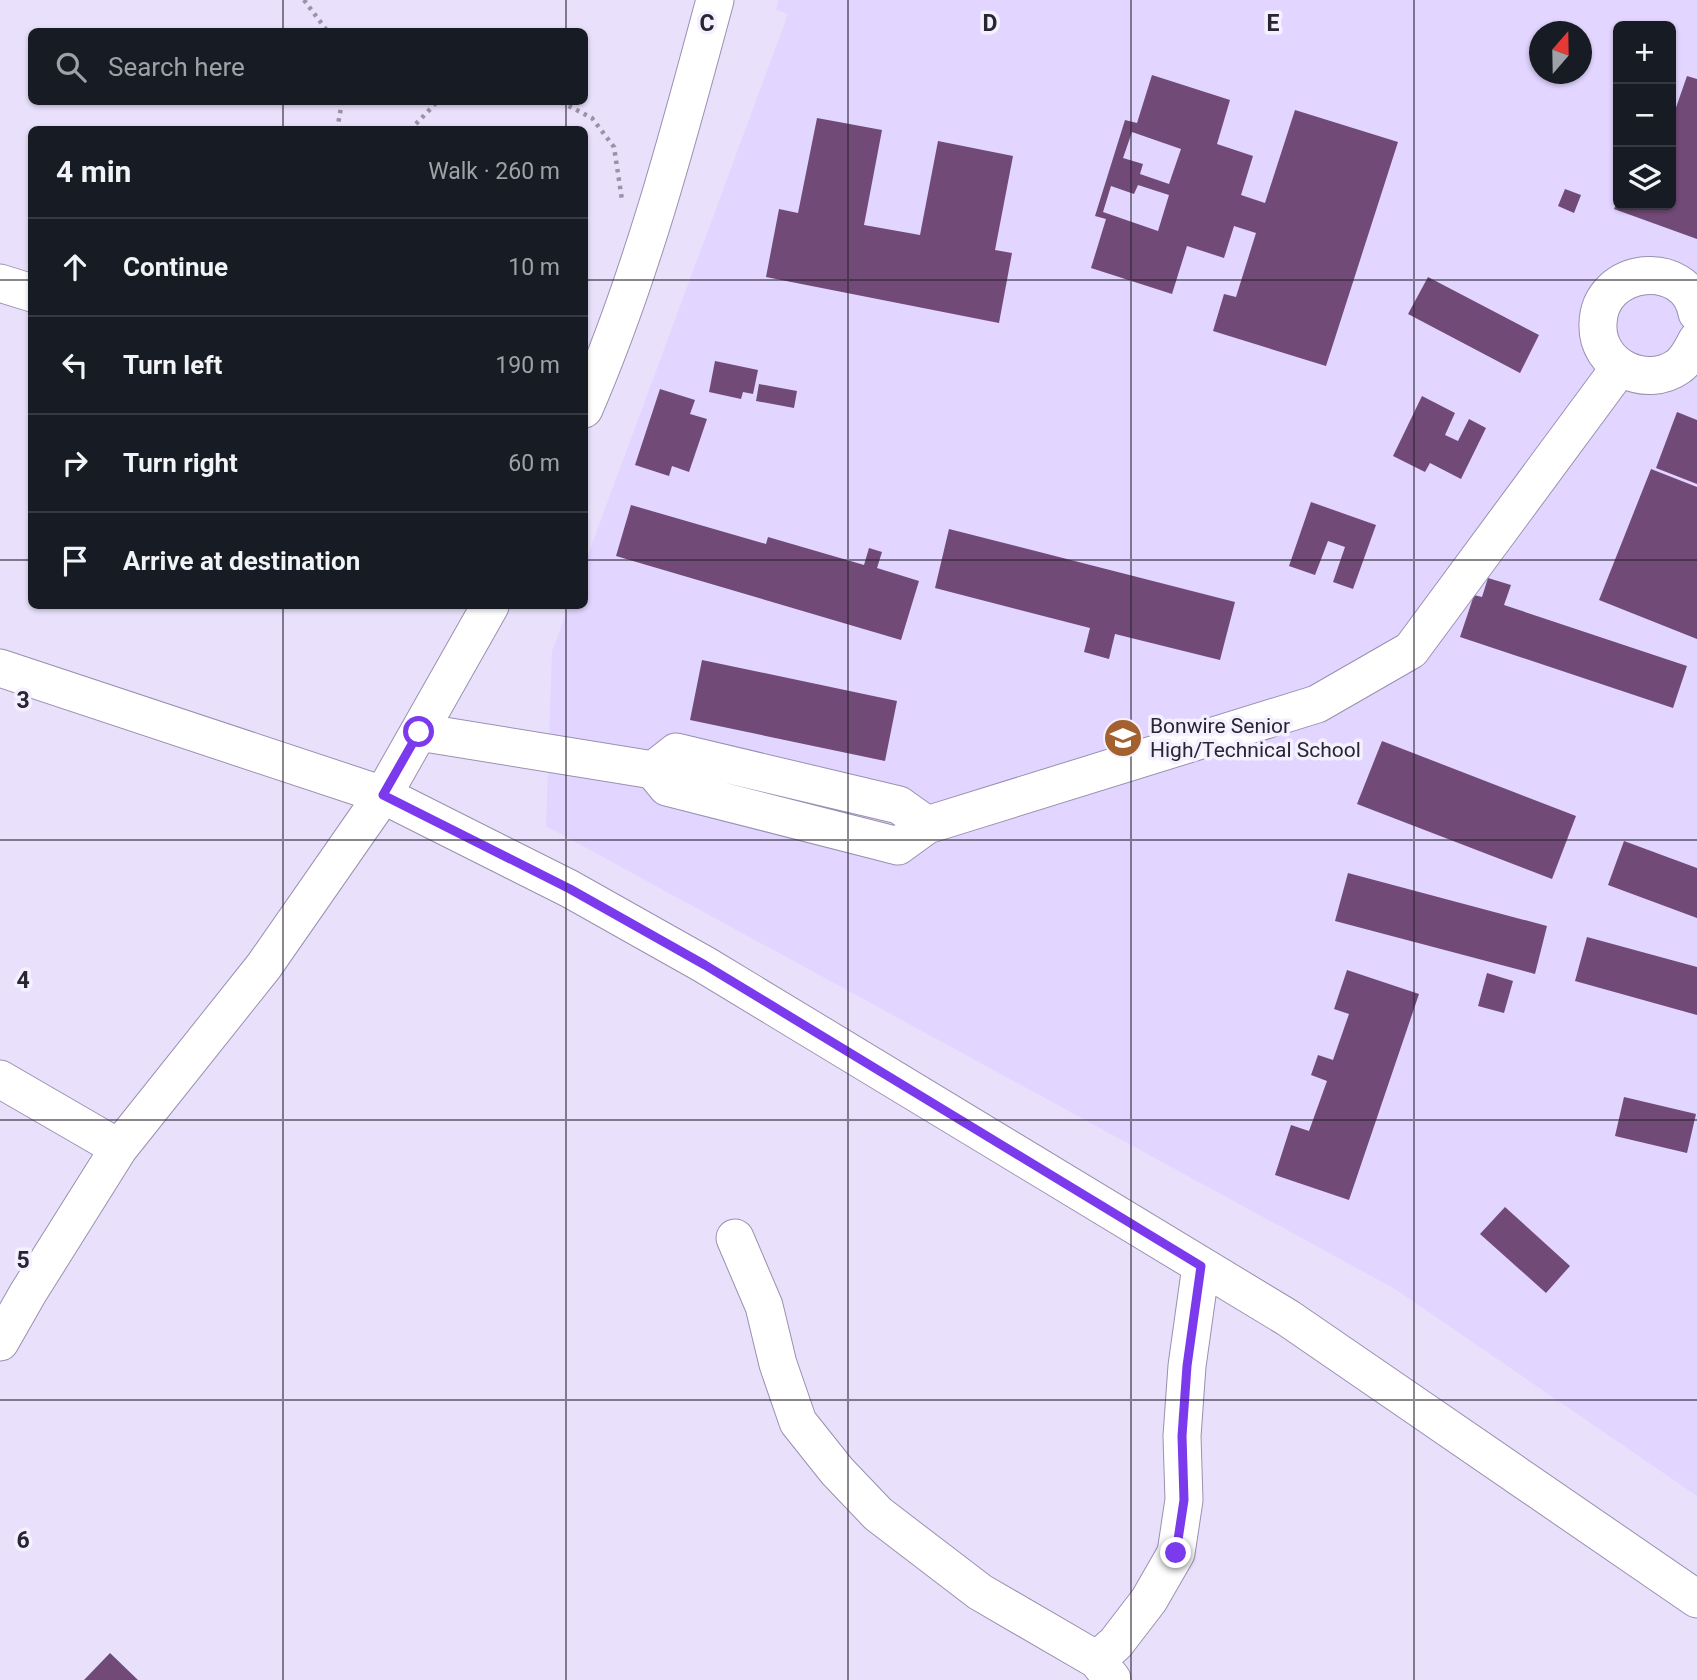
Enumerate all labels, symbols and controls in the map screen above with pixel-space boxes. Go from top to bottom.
text: C [699,10,715,37]
text: D [983,10,997,37]
text: E [1267,10,1280,37]
north arrow [1529,21,1592,84]
map controls [1613,21,1676,210]
button: + [1613,21,1676,84]
search box [28,28,588,105]
icon: search [52,48,90,86]
text: Search here [108,52,245,82]
button: − [1613,84,1676,147]
button: layers [1613,147,1676,210]
text: 4 min [56,154,131,189]
text: Walk · 260 m [428,158,560,185]
icon: ahead [56,248,94,286]
text: Continue [123,252,228,282]
text: 10 m [508,254,560,281]
icon: left [56,346,94,384]
text: Turn left [123,350,222,380]
text: 190 m [495,352,560,379]
icon: right [56,444,94,482]
text: Turn right [123,448,238,478]
text: 60 m [508,450,560,477]
icon: arrive [56,542,94,580]
text: Arrive at destination [123,546,360,576]
text: 3 [16,687,30,714]
place label: Bonwire Senior High/Technical School [1150,714,1361,762]
route start [403,716,434,747]
school or university icon: Bonwire Senior High/Technical School [1102,717,1144,759]
text: 4 [16,967,30,994]
text: 5 [16,1247,30,1274]
text: 6 [16,1527,30,1554]
route end [1160,1537,1191,1568]

